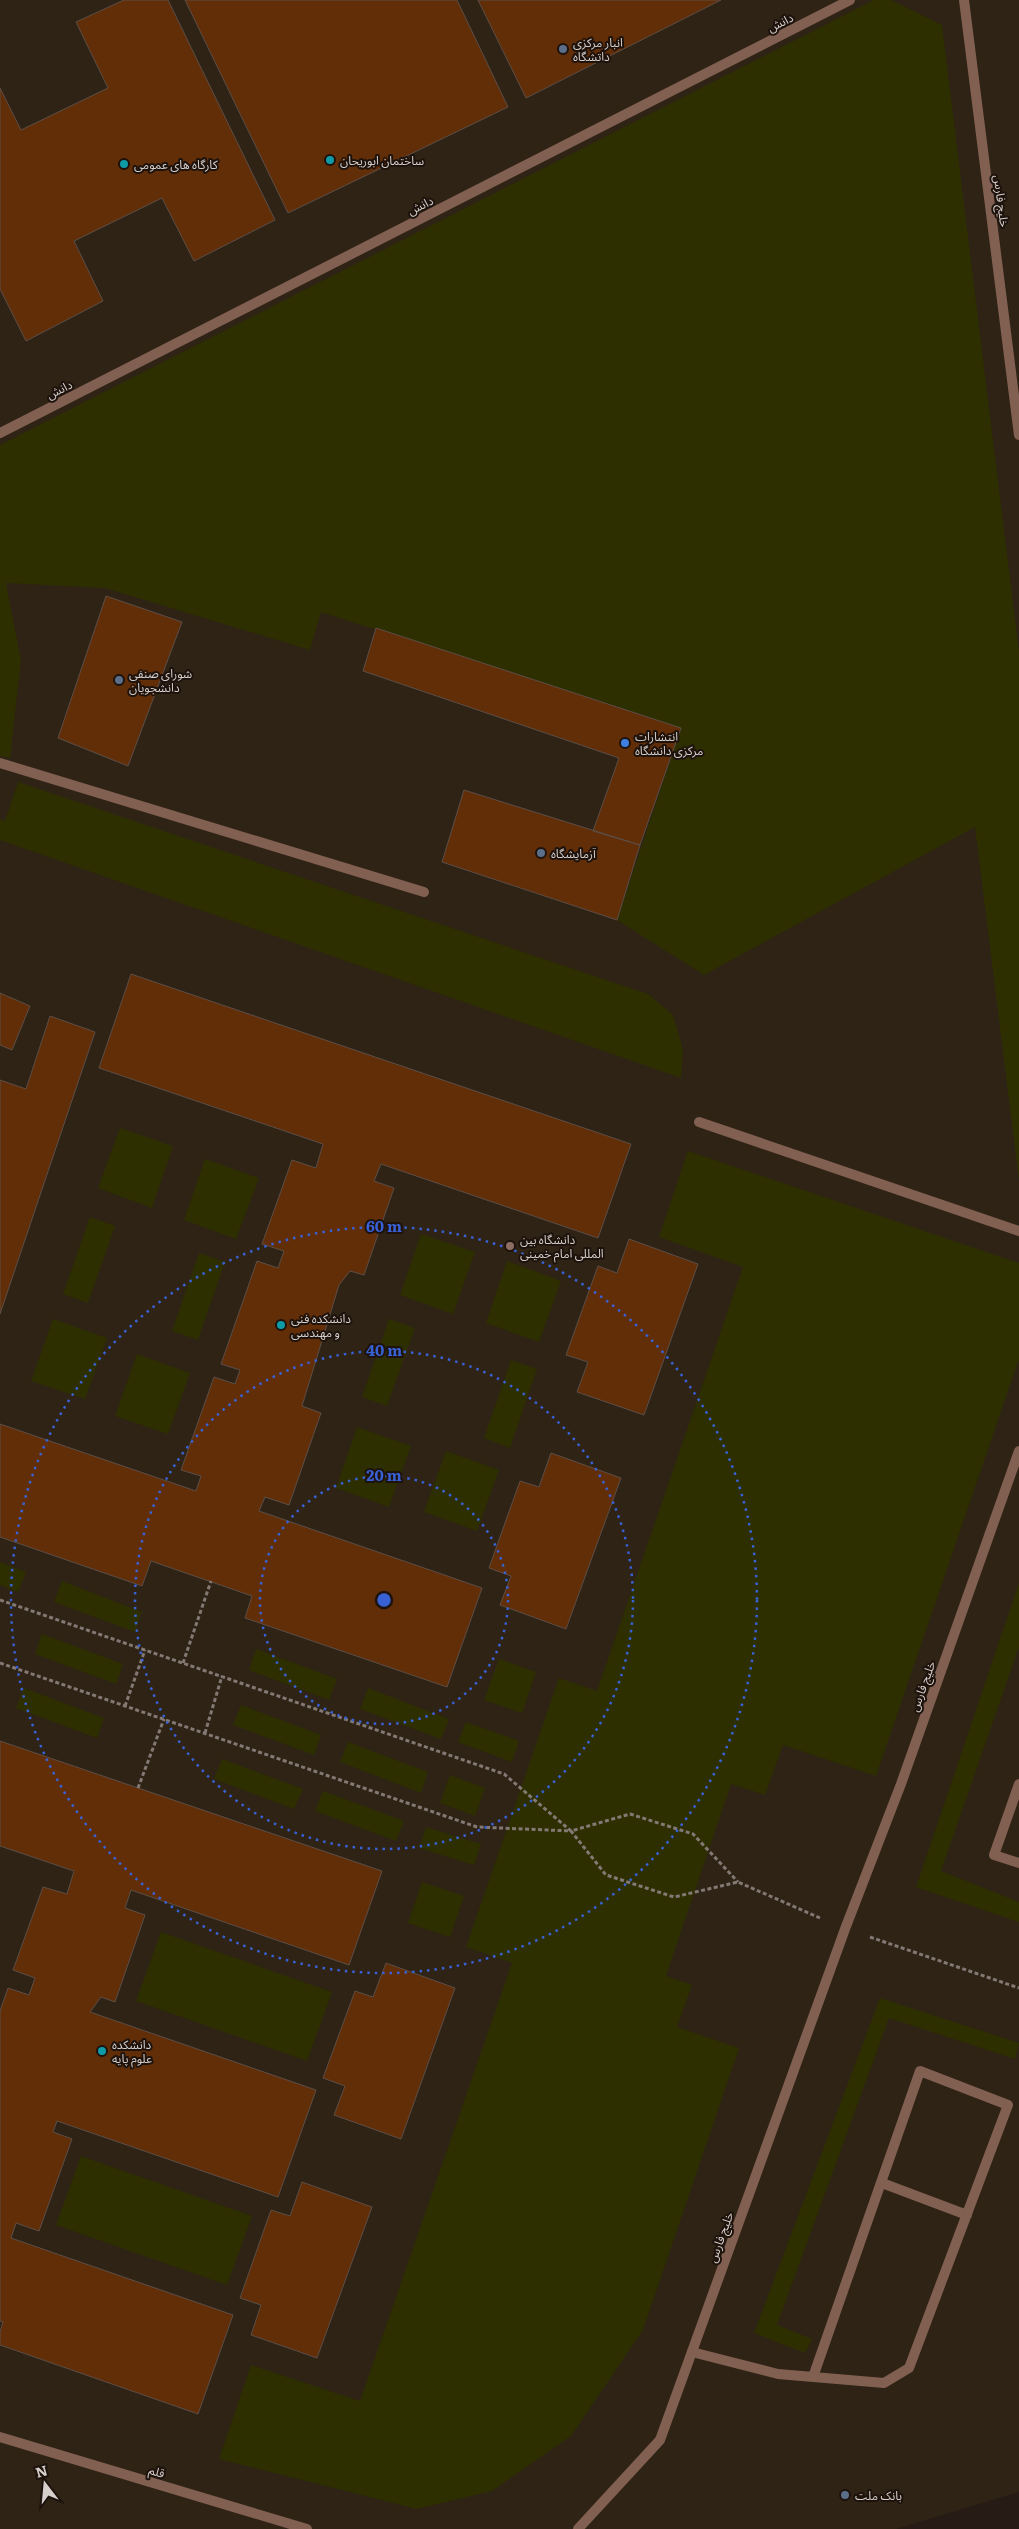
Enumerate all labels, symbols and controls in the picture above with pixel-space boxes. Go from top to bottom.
street label: دانش [764,8,796,36]
place label: انبار مرکزی داتشگاه [573,33,623,65]
marker: انبار مرکزی داتشگاه [557,43,569,55]
place label: ساختمان ابوریحان [340,151,424,169]
marker: ساختمان ابوریحان [324,154,336,166]
place label: کارگاه های عمومی [134,155,219,173]
marker: کارگاه های عمومی [118,158,130,170]
street label: خلیج فارس [989,174,1014,228]
street label: دانش [404,191,436,219]
street label: دانش [43,375,75,403]
place label: شورای صنفی دانشجویان [129,664,192,696]
marker: شورای صنفی دانشجویان [113,674,125,686]
place label: انتشارات مرکزی دانشگاه [635,727,703,759]
marker: انتشارات مرکزی دانشگاه [619,737,631,749]
place label: آزمایشگاه [551,844,596,862]
marker: آزمایشگاه [535,847,547,859]
text: 60 m [366,1214,402,1237]
place label: دانشگاه بین المللی امام خمینی [520,1230,604,1263]
marker: دانشگاه بین المللی امام خمینی [504,1240,516,1252]
place label: دانشکده فنی و مهندسی [291,1309,351,1341]
marker: دانشکده فنی و مهندسی [275,1319,287,1331]
text: 40 m [366,1338,402,1361]
text: 20 m [366,1463,402,1486]
centre of rings [375,1591,393,1609]
street label: خلیج فارس [905,1658,940,1714]
place label: دانشکده علوم پایه [112,2035,152,2068]
marker: دانشکده علوم پایه [96,2045,108,2057]
street label: خلیج فارس [703,2209,738,2265]
north arrow [20,2459,70,2509]
text: N [33,2459,50,2482]
street label: قلم [147,2460,167,2483]
place label: بانک ملت [855,2486,902,2504]
marker: بانک ملت [839,2489,851,2501]

